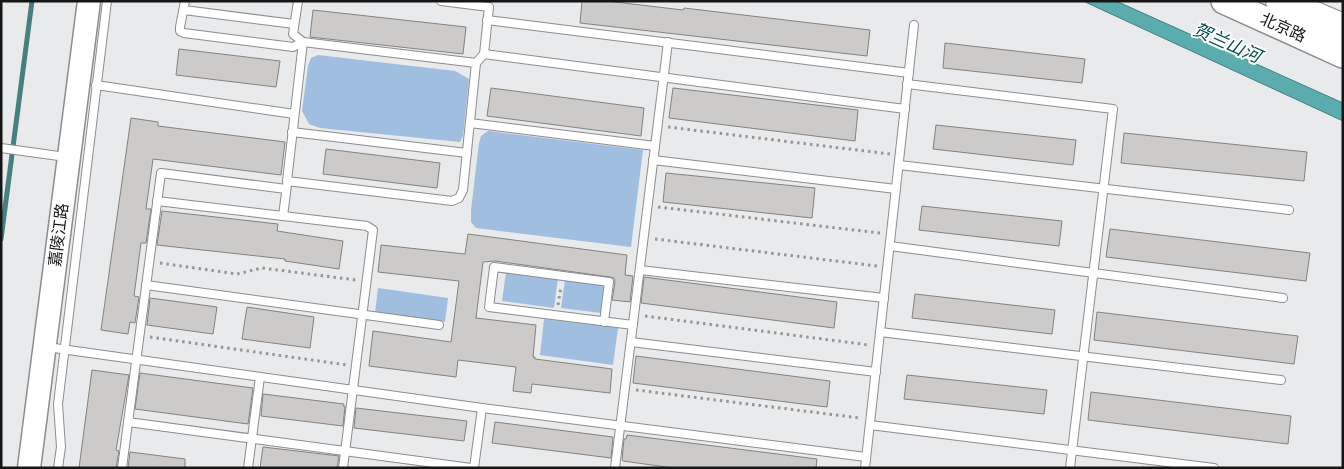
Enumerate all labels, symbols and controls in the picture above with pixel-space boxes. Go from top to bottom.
street label: 北京路 [1257,8,1309,48]
water label: 贺兰山河 [1189,17,1268,70]
street label: 嘉陵江路 [44,202,74,268]

